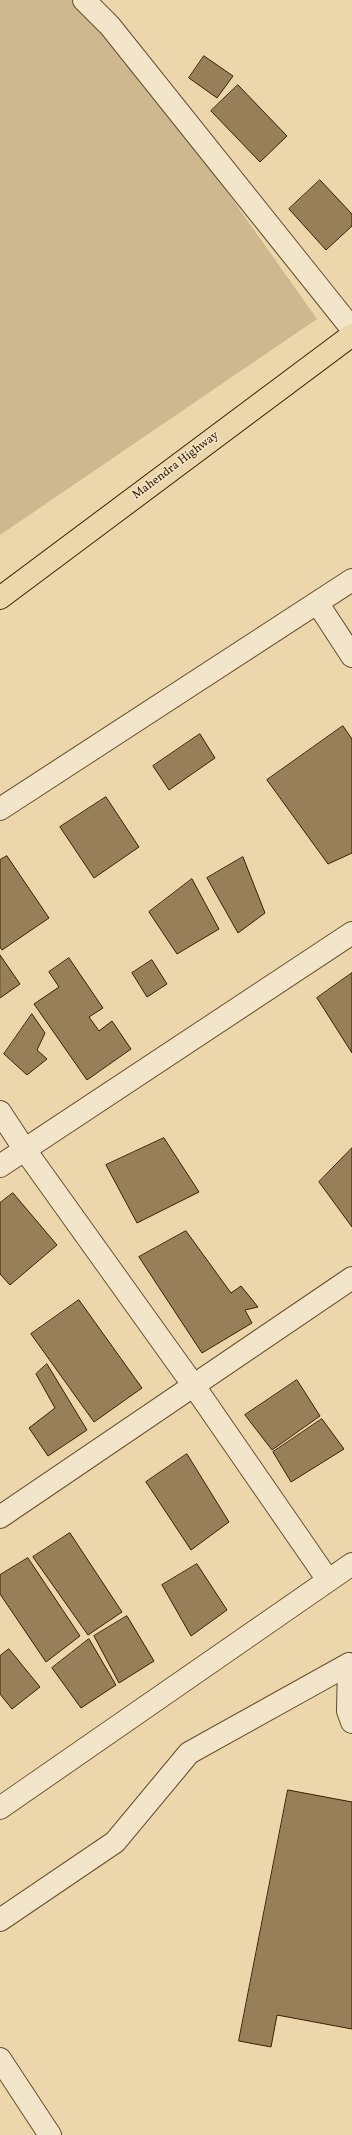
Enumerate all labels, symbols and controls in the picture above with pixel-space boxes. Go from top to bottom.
street label: Mahendra Highway [130,429,222,503]

